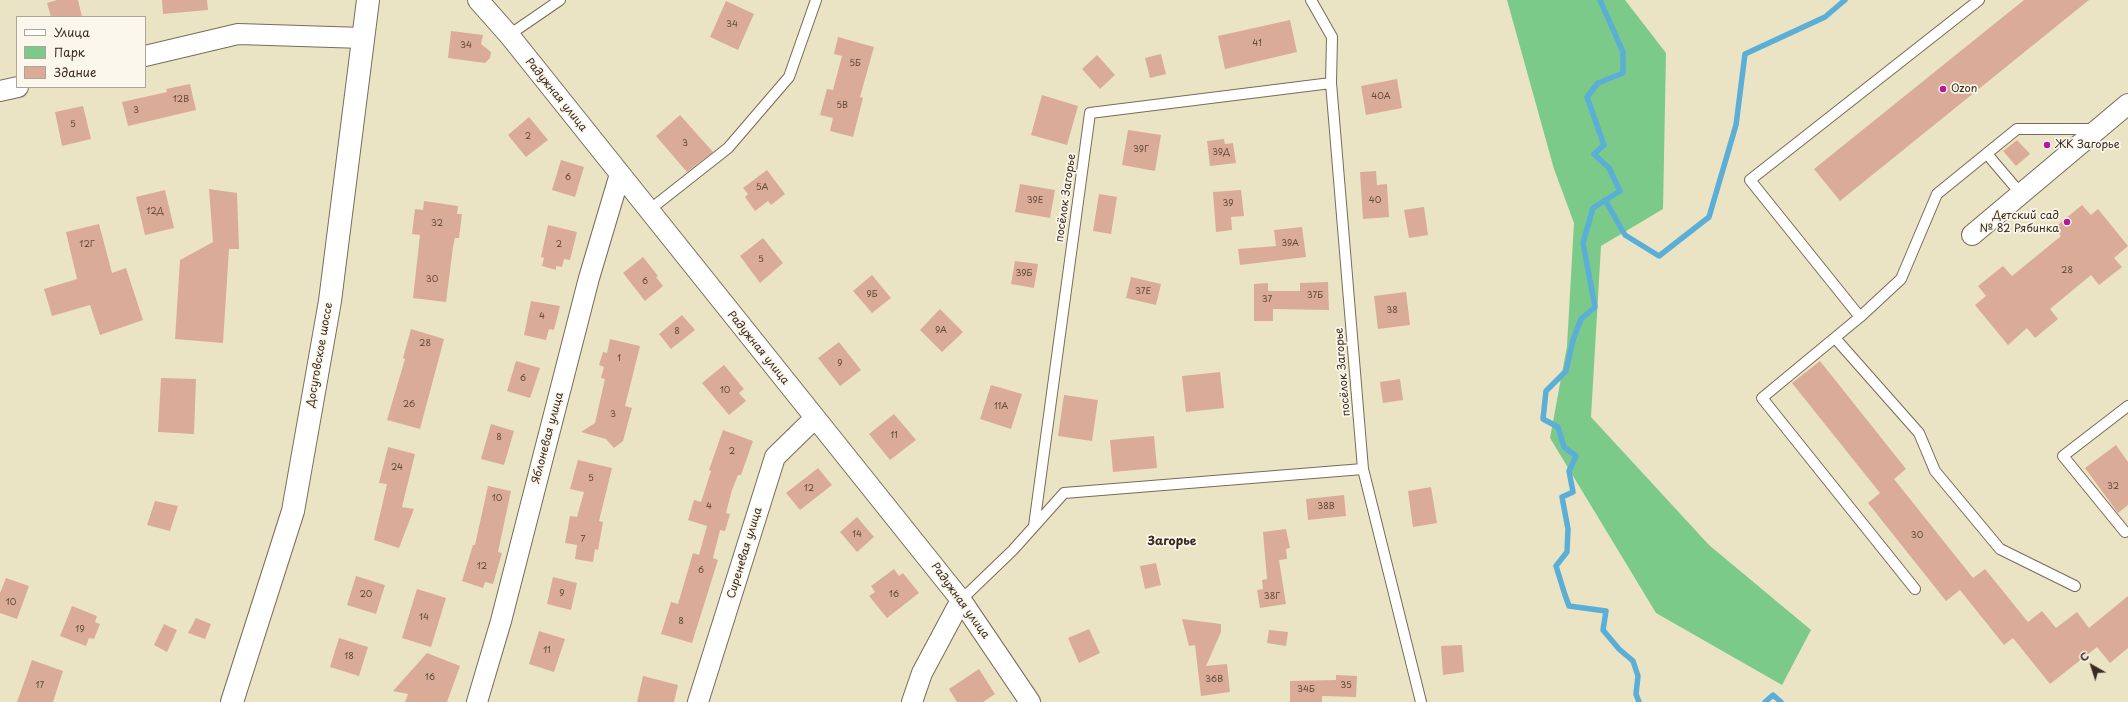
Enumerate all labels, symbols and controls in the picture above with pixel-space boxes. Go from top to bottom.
legend [16,16,146,88]
house number: 34 [726,20,738,30]
text: Улица [54,23,90,41]
house number: 41 [1252,39,1262,49]
house number: 34 [460,41,472,51]
text: Парк [54,43,85,61]
street label: Радужная улица [522,56,590,134]
house number: 5Б [849,59,861,69]
text: Здание [54,63,96,81]
place label: Ozon [1951,82,1977,96]
marker: Ozon [1938,84,1948,94]
house number: 40А [1371,92,1391,102]
house number: 12В [173,95,189,105]
house number: 5В [836,101,848,111]
house number: 3 [133,106,139,116]
house number: 5 [70,120,76,130]
house number: 2 [525,132,531,142]
place label: ЖК Загорье [2055,138,2120,152]
house number: 3 [682,139,688,149]
marker: ЖК Загорье [2042,140,2052,150]
house number: 39Г [1133,145,1149,155]
house number: 39Д [1212,148,1230,158]
street label: посёлок Загорье [1053,153,1079,243]
house number: 6 [565,173,571,183]
house number: 5А [756,183,768,193]
house number: 39Е [1027,196,1043,206]
house number: 40 [1369,196,1381,206]
house number: 39 [1222,199,1234,209]
house number: 12Д [146,207,164,217]
place label: Детский сад № 82 Рябинка [1980,209,2059,235]
marker: Детский сад № 82 Рябинка [2062,217,2072,227]
house number: 32 [431,219,443,229]
house number: 39А [1281,239,1299,249]
house number: 12Г [79,240,95,250]
house number: 2 [556,240,562,250]
house number: 5 [758,255,764,265]
house number: 28 [2061,266,2073,276]
house number: 39Б [1016,269,1032,279]
house number: 30 [426,275,438,285]
house number: 6 [642,277,648,287]
house number: 37Е [1135,287,1151,297]
house number: 9Б [866,290,878,300]
house number: 37Б [1307,291,1323,301]
house number: 37 [1262,295,1272,305]
street label: Досуговское шоссе [304,302,336,408]
house number: 38 [1386,306,1398,316]
street label: Радужная улица [724,309,792,387]
house number: 4 [539,312,545,322]
house number: 9А [935,326,947,336]
house number: 8 [674,327,680,337]
street label: посёлок Загорье [1333,327,1353,417]
house number: 28 [419,339,431,349]
house number: 1 [617,354,621,364]
house number: 9 [837,359,843,369]
house number: 6 [520,374,526,384]
house number: 10 [720,386,730,396]
street label: Яблоневая улица [529,391,567,485]
house number: 26 [403,400,415,410]
house number: 11А [994,402,1008,412]
house number: 3 [610,410,616,420]
house number: 11 [890,431,898,441]
house number: 8 [496,433,502,443]
house number: 2 [729,447,735,457]
house number: 24 [391,463,403,473]
house number: 5 [588,474,594,484]
house number: 32 [2107,482,2119,492]
house number: 12 [804,484,814,494]
house number: 10 [492,494,502,504]
house number: 4 [706,502,712,512]
house number: 38В [1317,502,1335,512]
street label: Сиреневая улица [725,506,765,600]
house number: 14 [852,530,862,540]
house number: 30 [1911,531,1923,541]
house number: 7 [580,535,586,545]
district label: Загорье [1148,535,1196,549]
street label: Радужная улица [928,560,992,642]
house number: 12 [477,562,487,572]
house number: 6 [698,566,704,576]
house number: 9 [559,589,565,599]
house number: 20 [360,590,372,600]
house number: 16 [889,590,899,600]
house number: 38Г [1264,592,1280,602]
house number: 10 [6,598,16,608]
house number: 14 [419,613,429,623]
house number: 8 [678,617,684,627]
house number: 19 [75,625,85,635]
house number: 11 [543,646,551,656]
north arrow [2072,646,2112,686]
text: С [2076,647,2093,665]
house number: 18 [344,652,354,662]
house number: 16 [425,673,435,683]
house number: 36В [1205,675,1223,685]
house number: 17 [36,681,44,691]
house number: 35 [1340,681,1352,691]
house number: 34Б [1297,685,1315,695]

